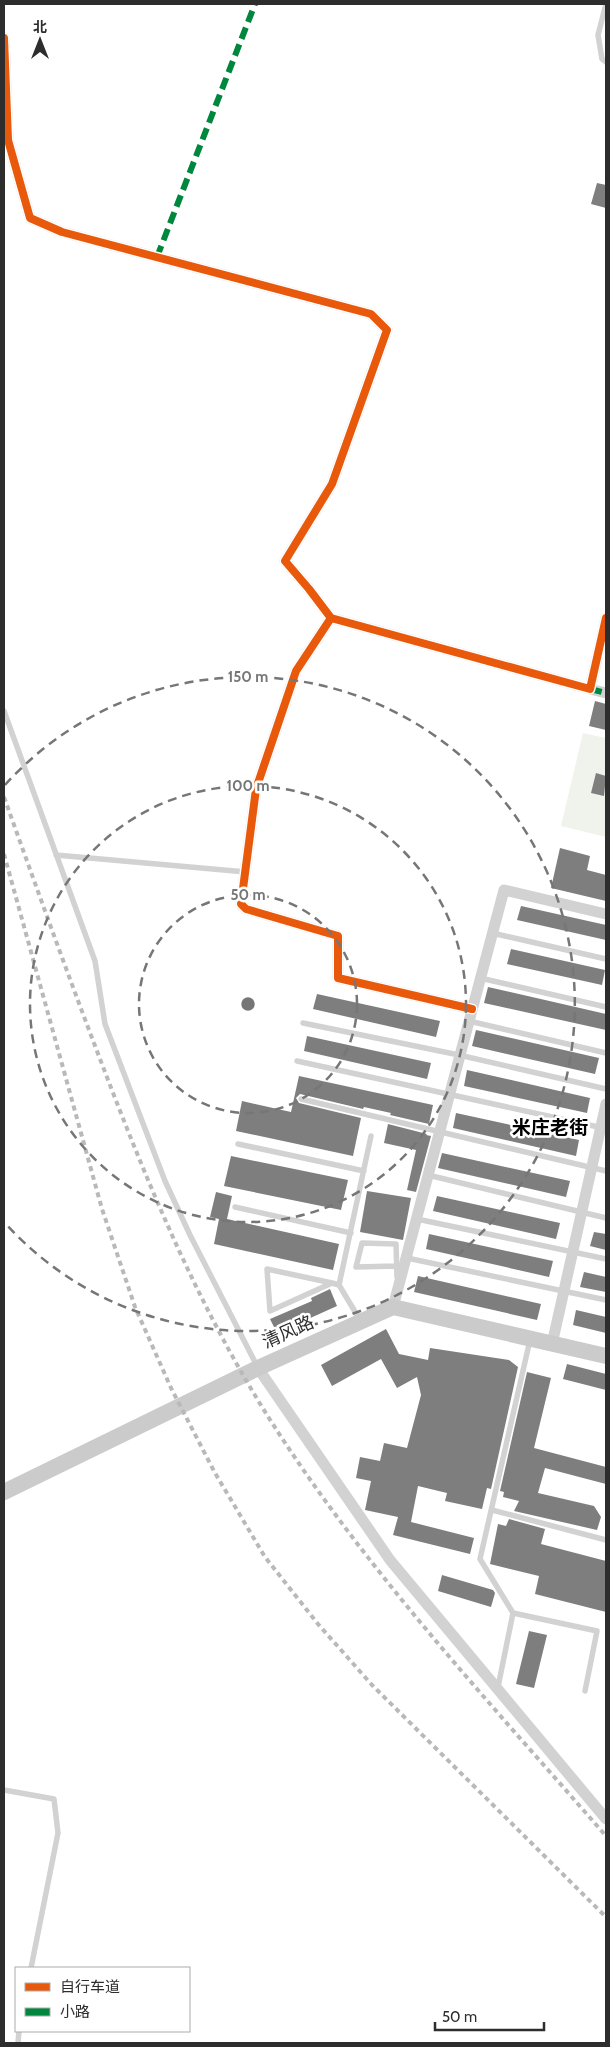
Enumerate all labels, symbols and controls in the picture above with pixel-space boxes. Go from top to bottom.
north arrow [15,15,65,65]
text: 北 [33,18,47,36]
text: 150 m [228,668,268,686]
text: 100 m [226,777,270,795]
text: 50 m [230,886,266,904]
centre of rings [239,995,257,1013]
district label: 米庄老街 [512,1116,588,1139]
street label: 清风路 [259,1311,317,1353]
legend [15,1967,190,2032]
text: 自行车道 [60,1978,120,1996]
scale bar [435,2000,544,2032]
text: 小路 [60,2003,90,2021]
text: 50 m [442,2008,477,2026]

